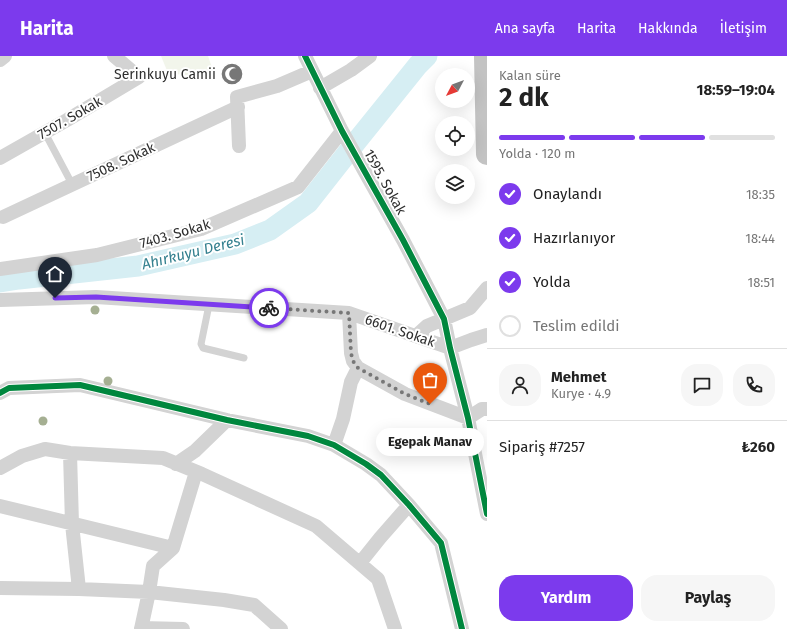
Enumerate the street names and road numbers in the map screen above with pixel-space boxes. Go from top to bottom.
street label: 7507. Sokak [35,92,106,143]
street label: 7508. Sokak [84,138,158,185]
street label: 1595. Sokak [360,146,410,218]
street label: 7403. Sokak [138,216,213,252]
street label: 6601. Sokak [363,311,438,351]

